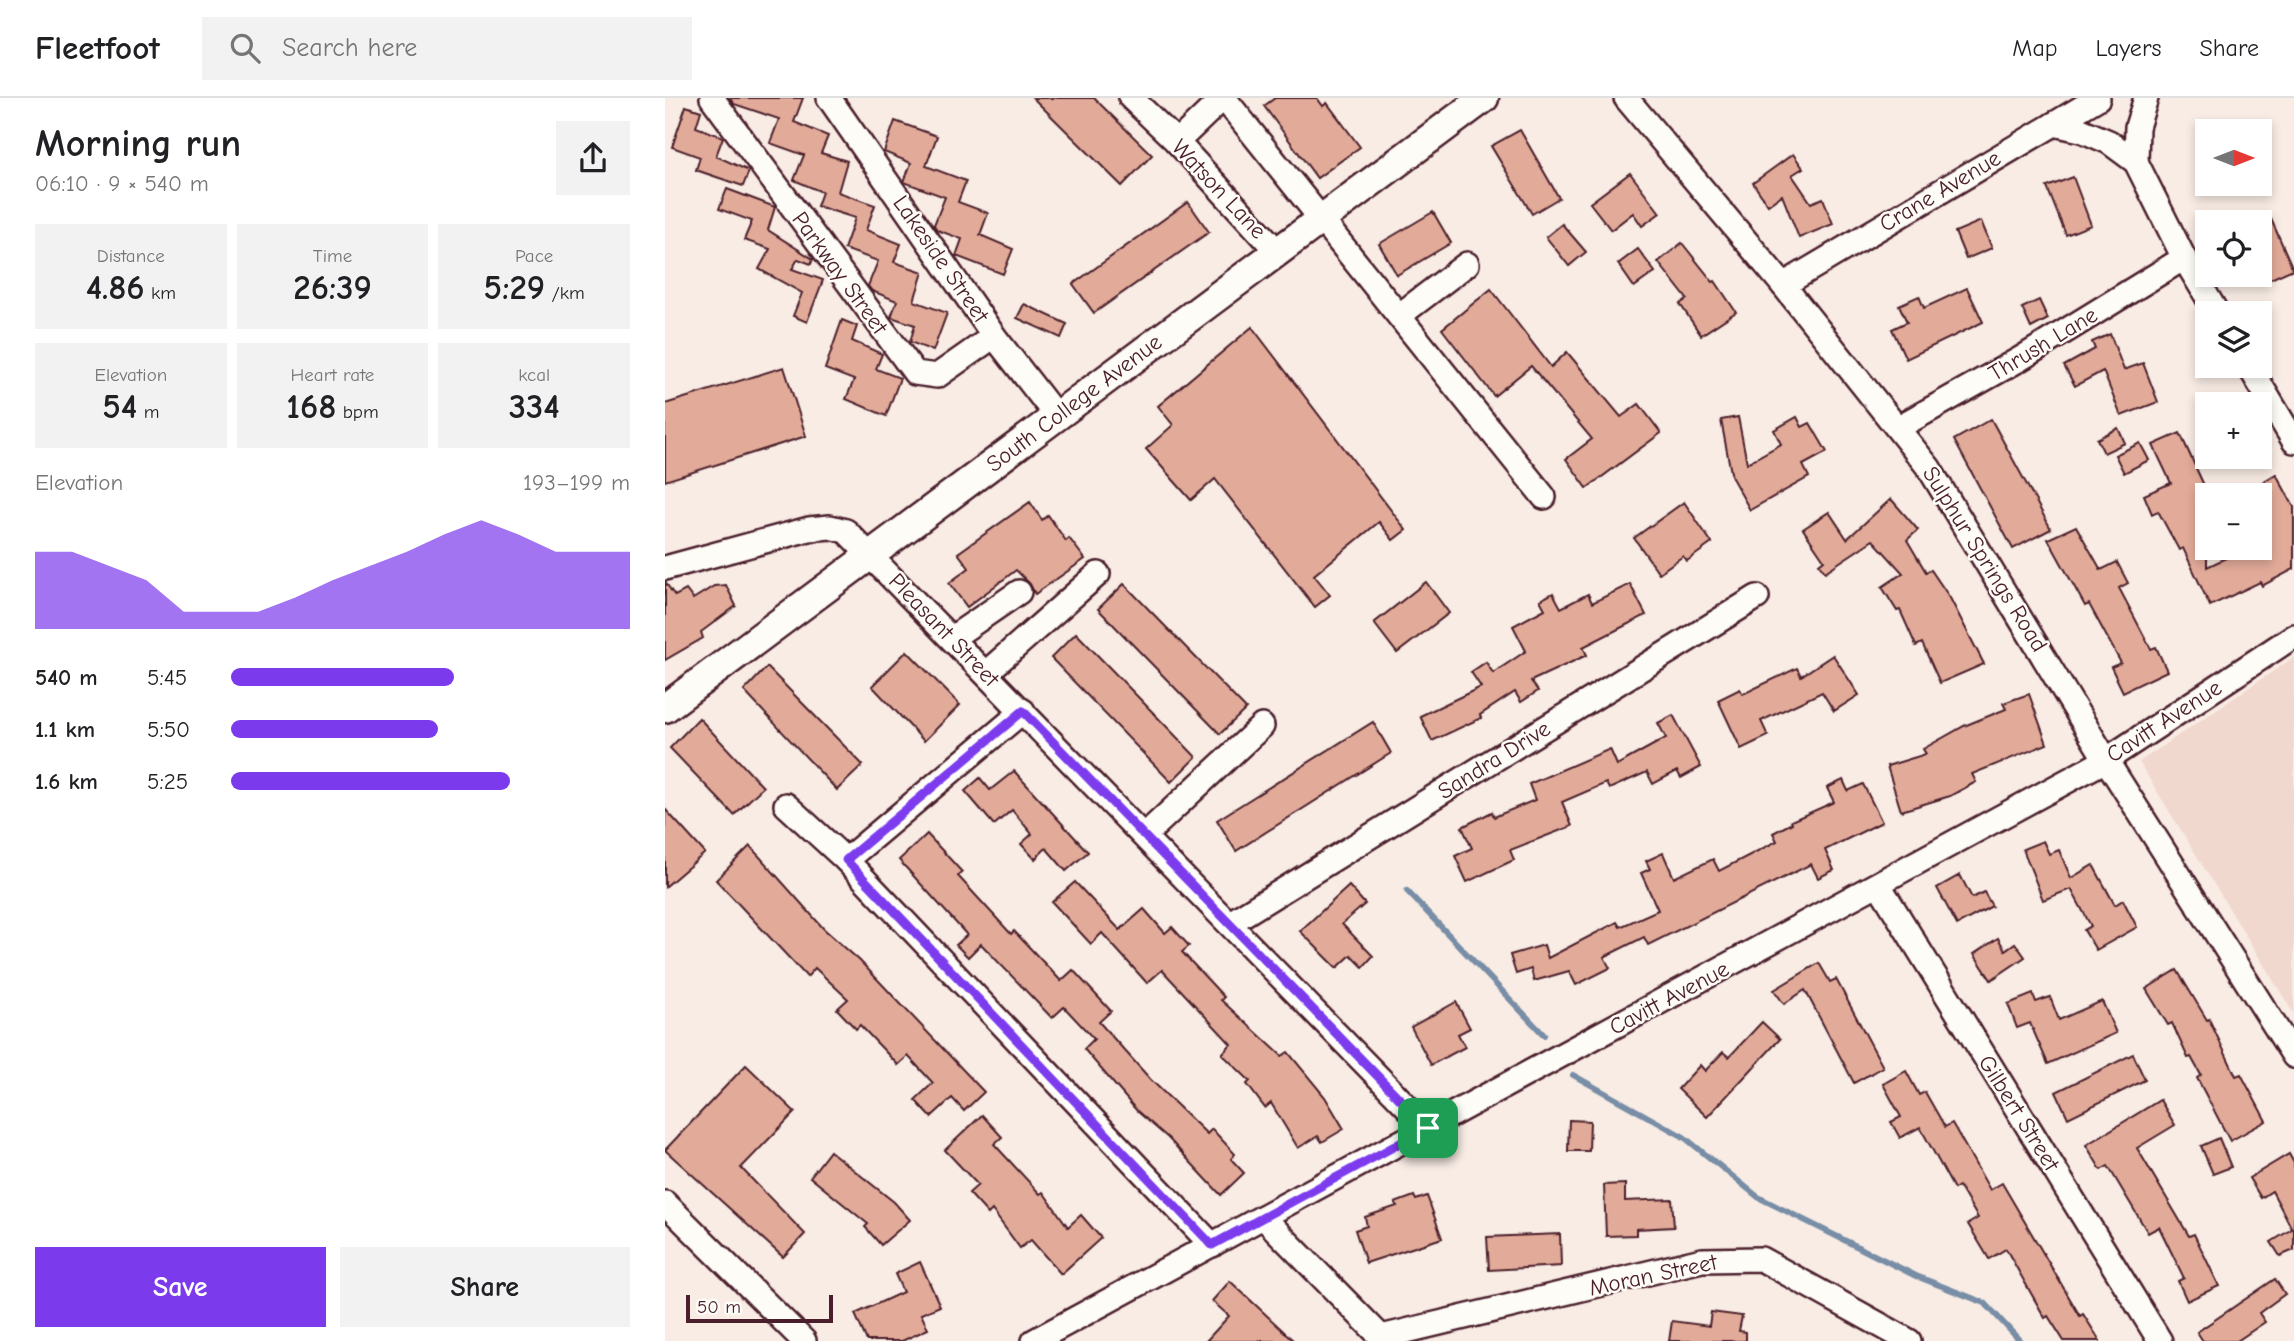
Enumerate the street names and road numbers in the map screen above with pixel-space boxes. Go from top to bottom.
street label: Watson Lane [1166,134,1272,244]
street label: Crane Avenue [1874,144,2006,238]
street label: Lakeside Street [887,190,996,329]
street label: Parkway Street [787,206,894,341]
street label: Thrush Lane [1984,301,2102,387]
street label: South College Avenue [981,328,1167,478]
street label: Sulphur Springs Road [1917,461,2053,657]
street label: Pleasant Street [883,568,1006,693]
street label: Cavitt Avenue [2101,674,2227,768]
street label: Sandra Drive [1433,715,1555,805]
street label: Cavitt Avenue [1605,955,1733,1041]
street label: Gilbert Street [1973,1050,2066,1177]
street label: Moran Street [1587,1248,1721,1302]

